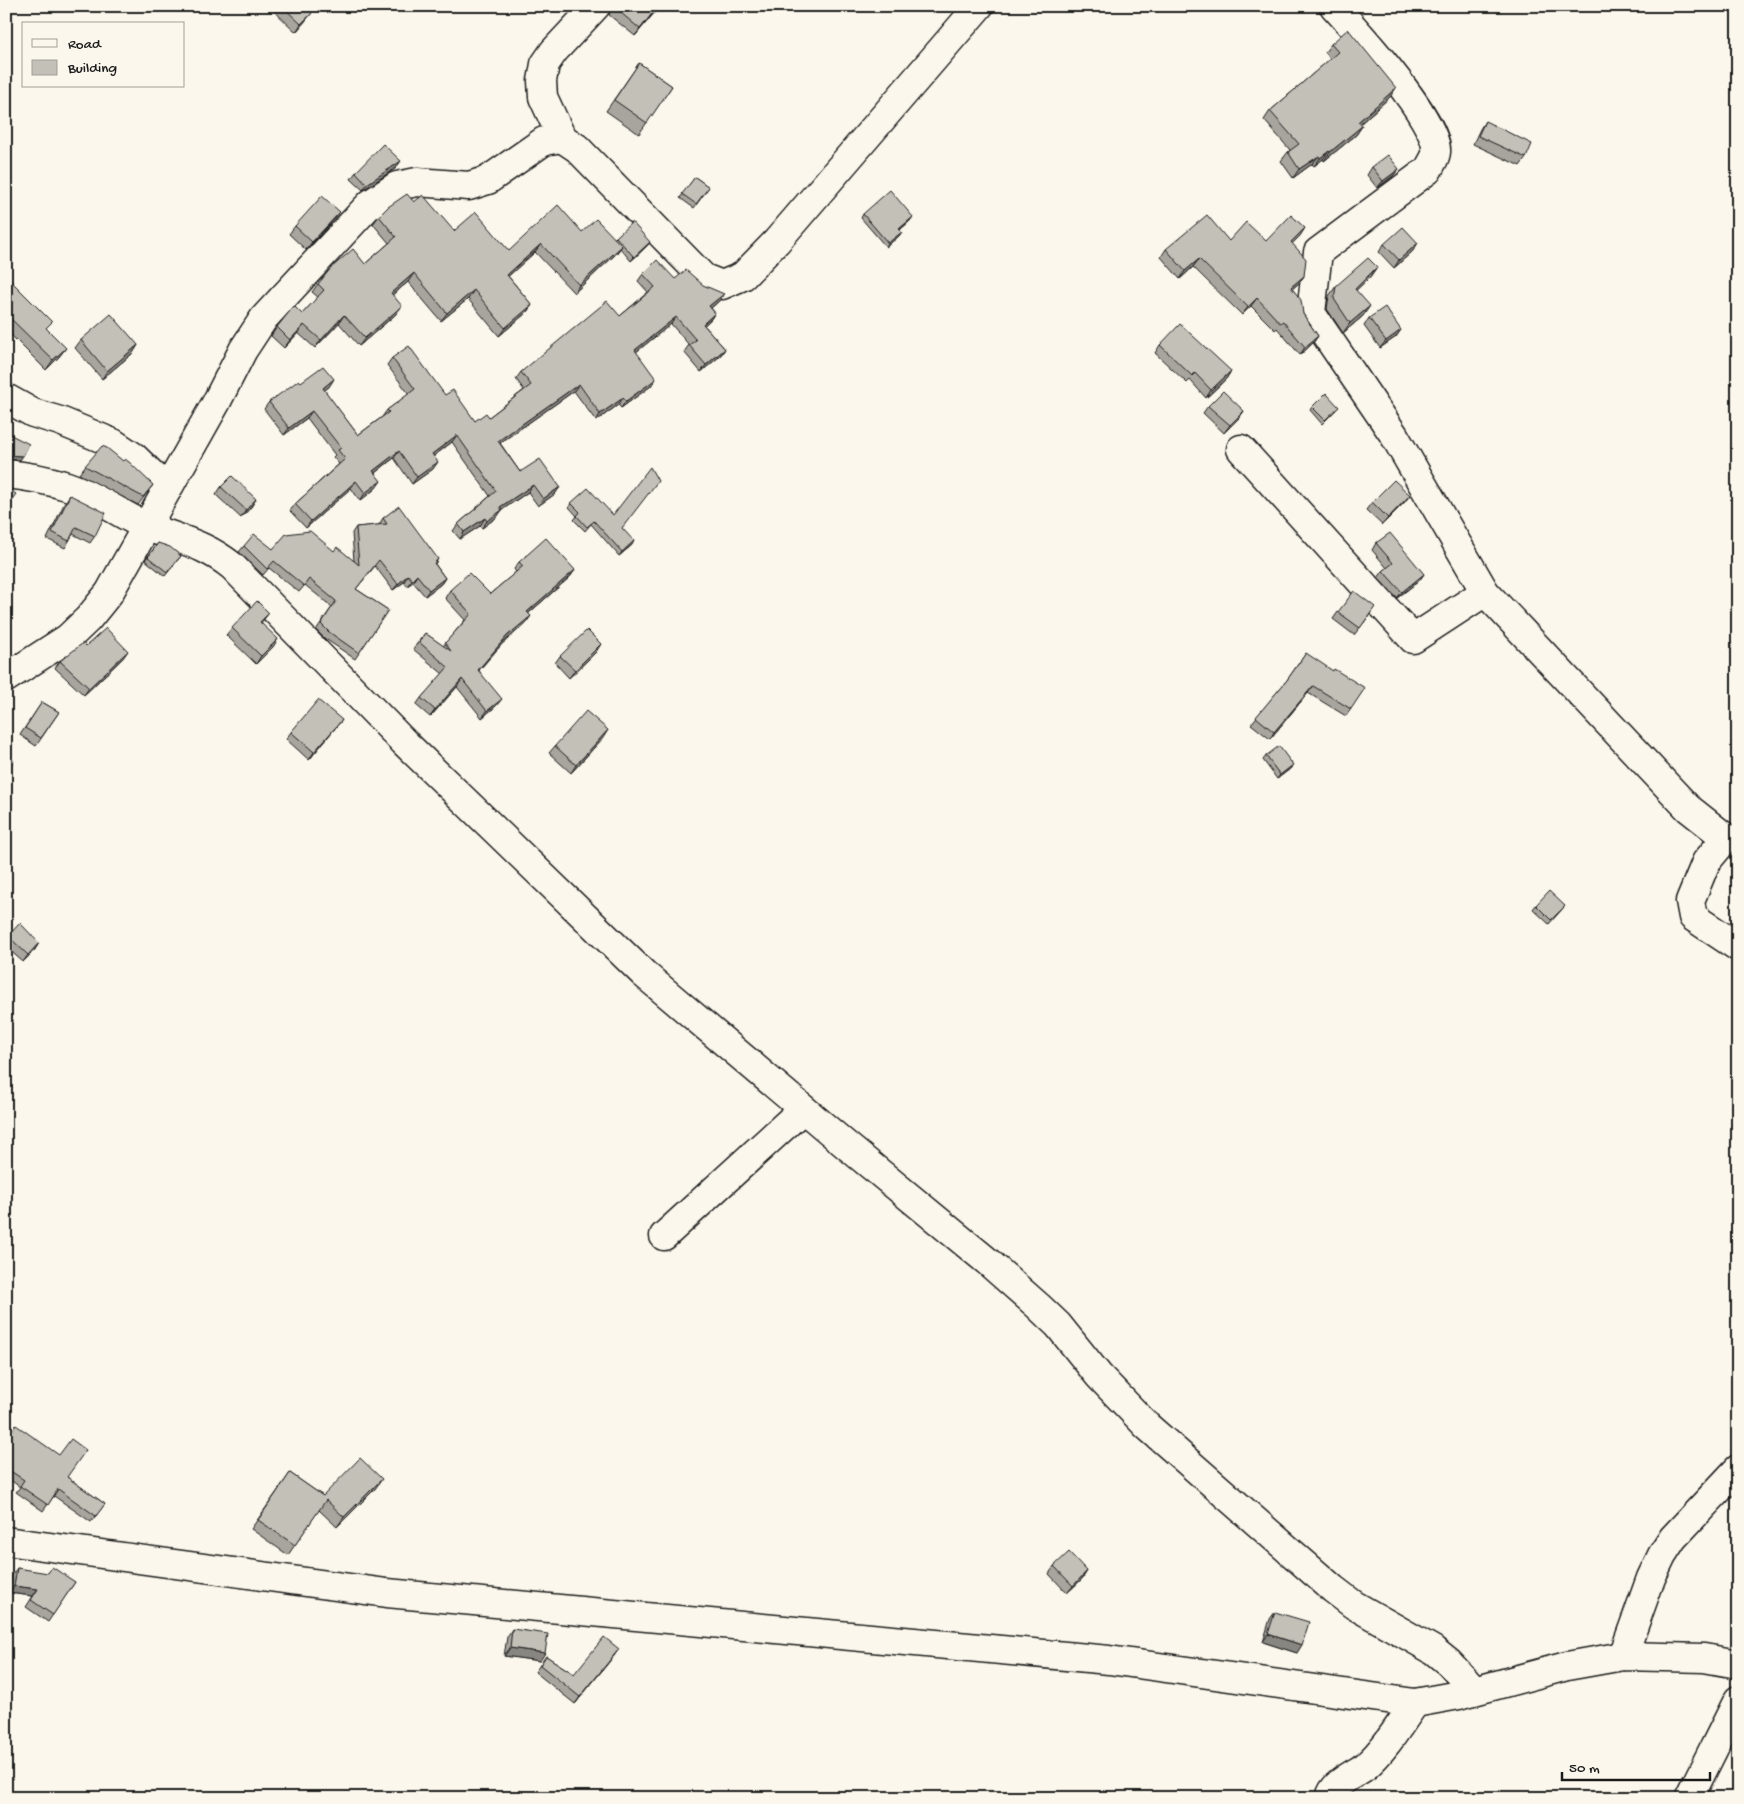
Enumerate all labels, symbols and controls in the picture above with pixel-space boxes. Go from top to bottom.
legend [22,22,185,88]
text: Road [68,36,102,54]
text: Building [67,60,117,78]
scale bar [1562,1749,1709,1781]
text: 50 m [1569,1760,1600,1778]

